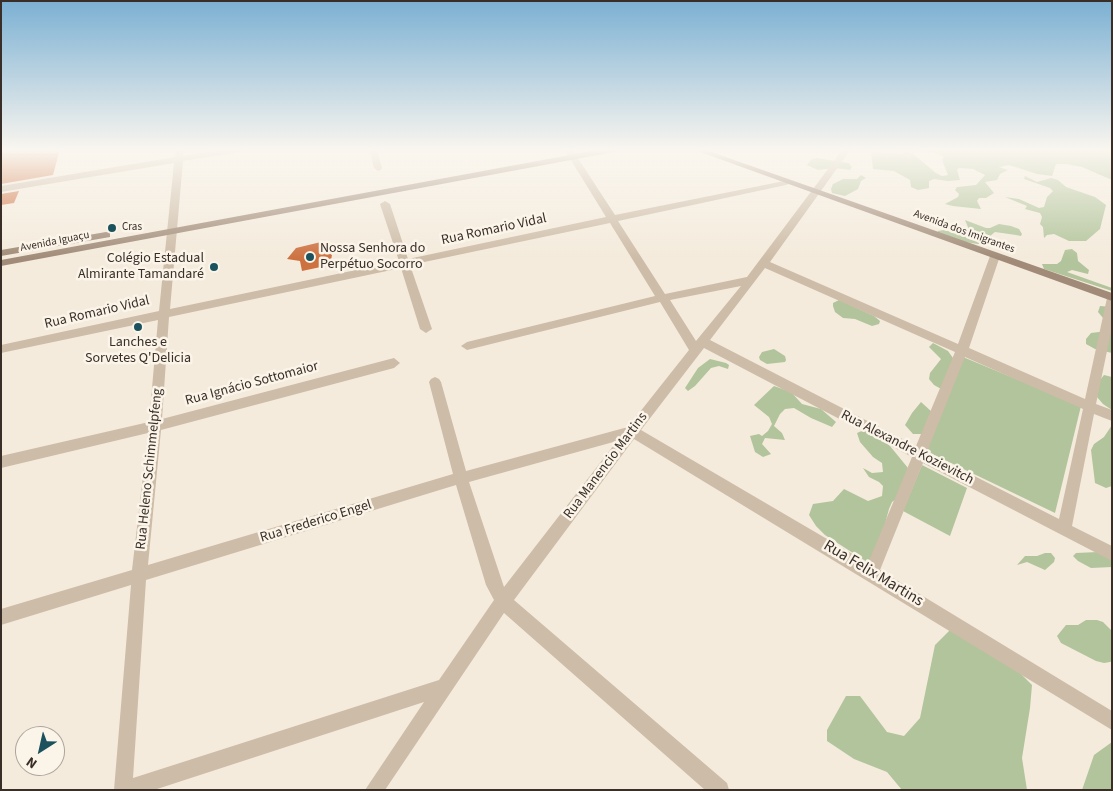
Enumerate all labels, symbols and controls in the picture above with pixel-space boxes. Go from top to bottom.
street label: Avenida dos Imigrantes [912,208,1016,256]
street label: Rua Romario Vidal [440,211,548,249]
place label: Cras [122,221,142,235]
marker: Cras [106,222,118,234]
street label: Avenida Iguaçu [19,229,91,255]
place label: Nossa Senhora do Perpétuo Socorro [320,241,425,274]
place label: Colégio Estadual Almirante Tamandaré [78,251,204,284]
marker: Nossa Senhora do Perpétuo Socorro [304,251,316,263]
marker: Colégio Estadual Almirante Tamandaré [208,261,220,273]
street label: Rua Romario Vidal [43,293,151,333]
marker: Lanches e Sorvetes Q'Delicia [132,321,144,333]
place label: Lanches e Sorvetes Q'Delicia [85,335,191,368]
street label: Rua Ignácio Sottomaior [184,358,320,410]
street label: Rua Heleno Schimmelpfeng [133,388,167,550]
street label: Rua Alexandre Kozievitch [838,407,976,489]
street label: Rua Manencio Martins [560,409,652,523]
street label: Rua Frederico Engel [258,497,374,547]
street label: Rua Felix Martins [820,537,926,611]
north arrow [15,726,65,776]
text: N [22,752,42,773]

